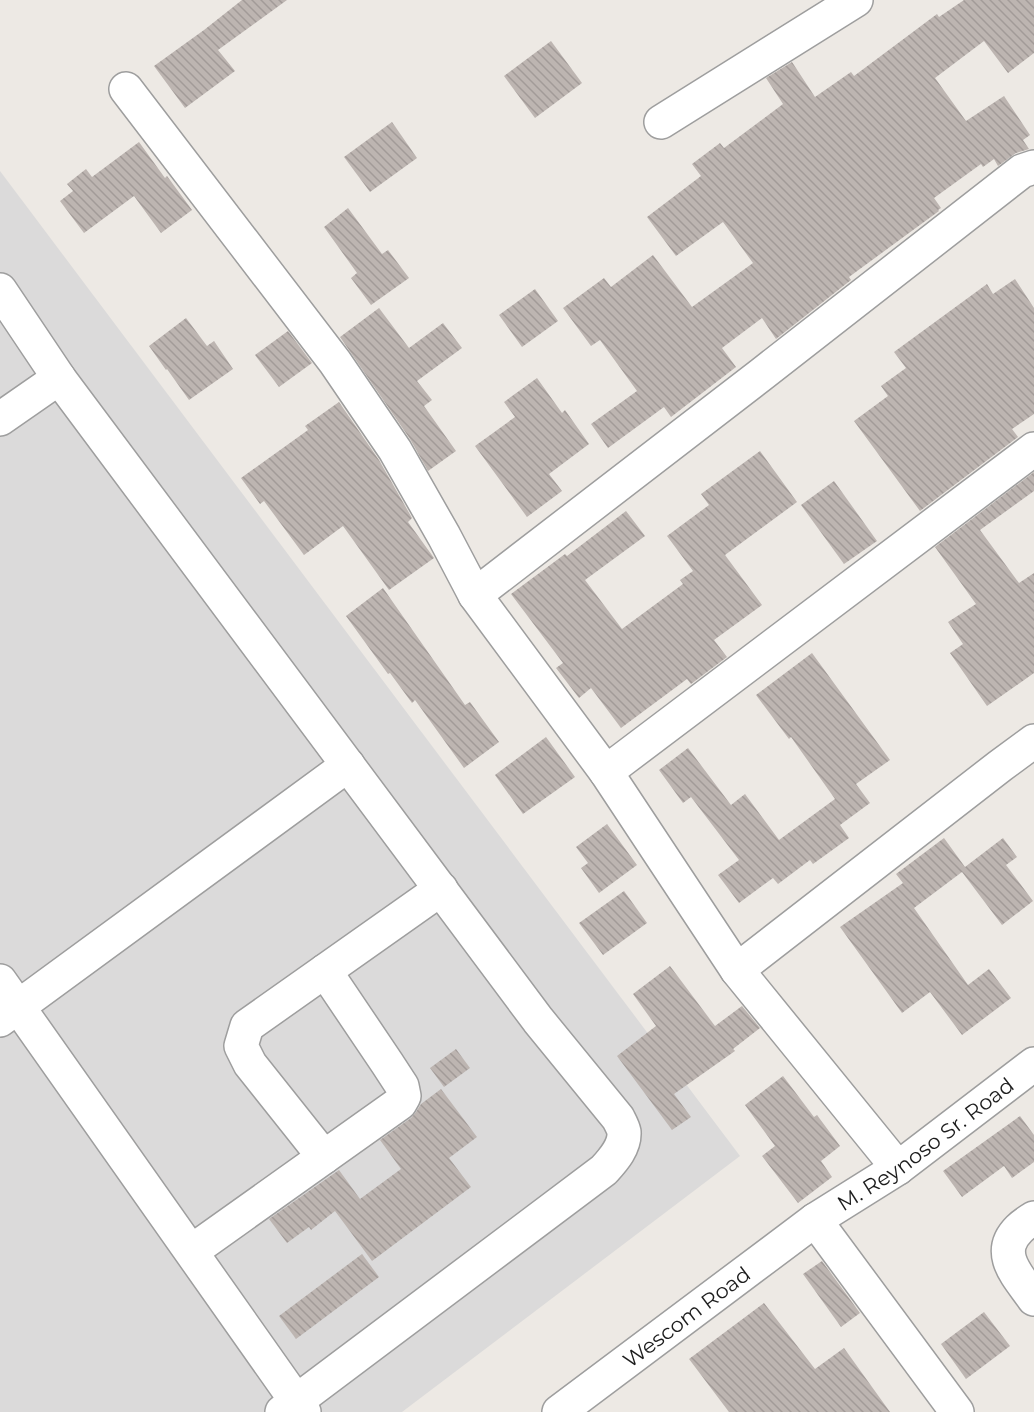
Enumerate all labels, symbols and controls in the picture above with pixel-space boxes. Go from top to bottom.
street label: M. Reynoso Sr. Road [832,1072,1018,1216]
street label: Wescom Road [618,1261,755,1372]

